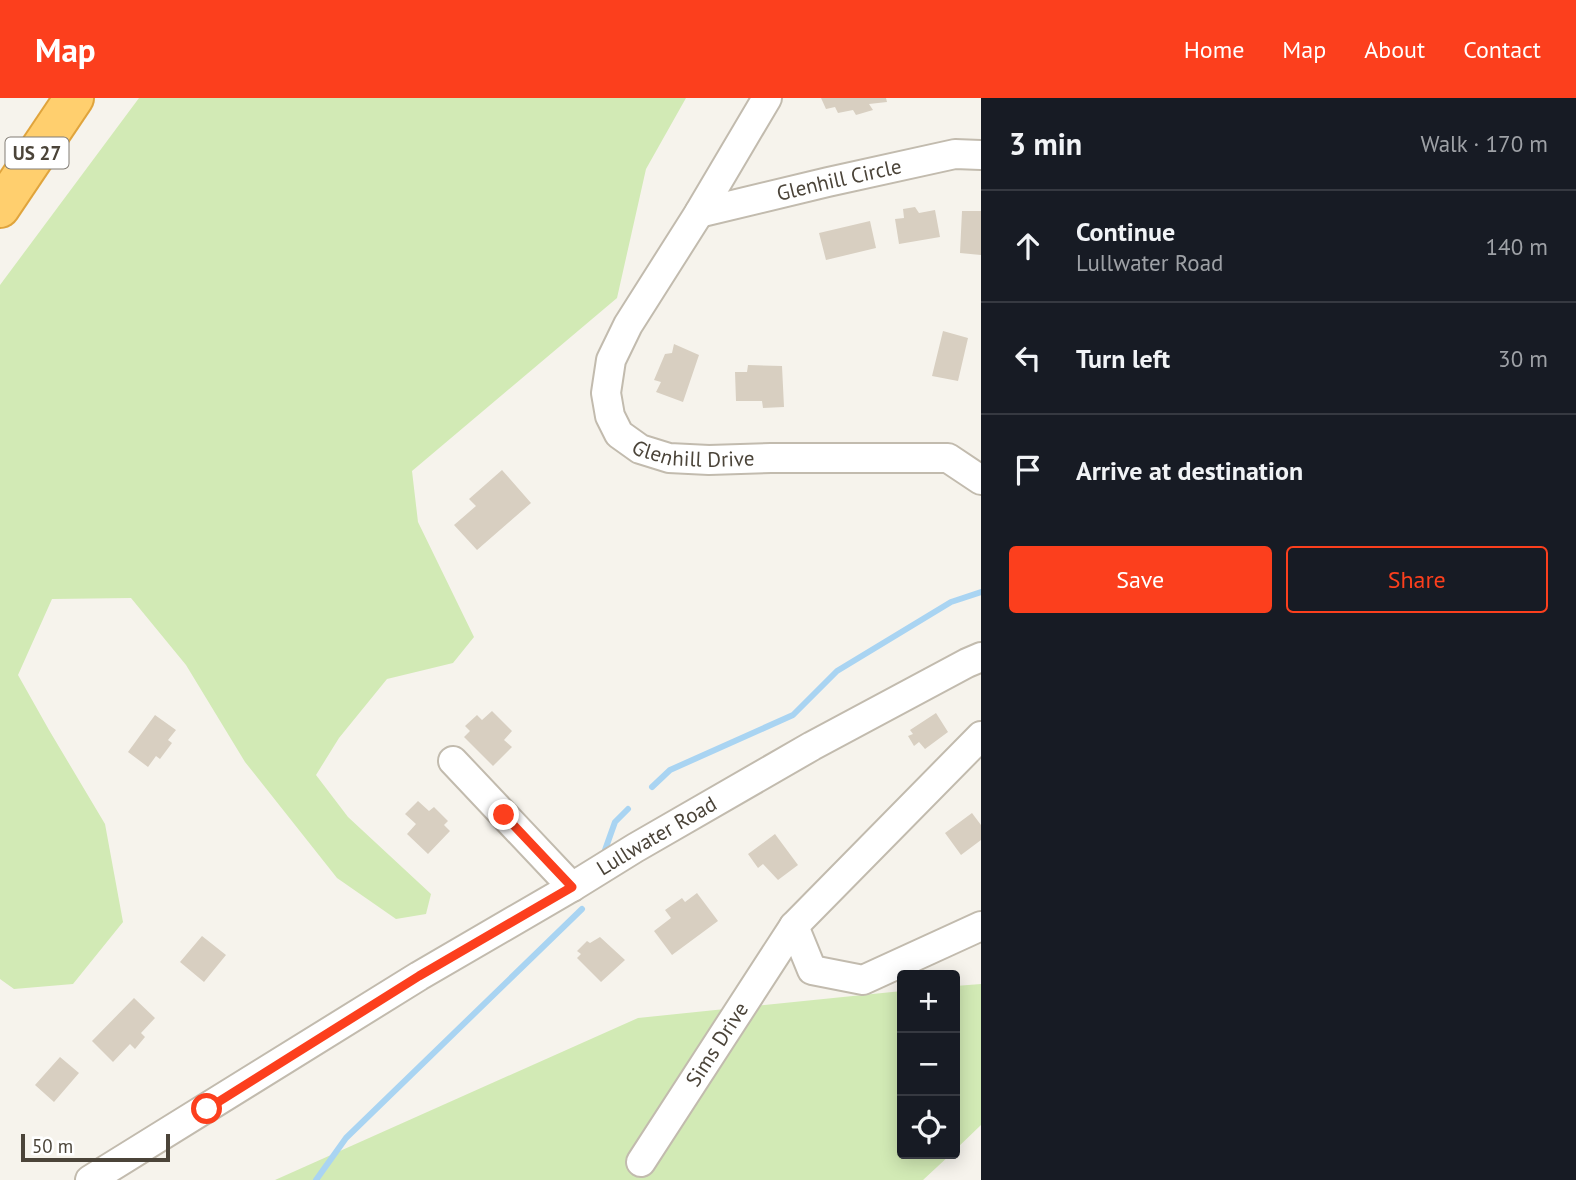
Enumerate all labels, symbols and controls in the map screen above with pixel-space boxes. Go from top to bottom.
text: Map [35,28,96,71]
text: Home [1184,34,1244,65]
text: Map [1282,34,1326,65]
text: About [1364,34,1425,65]
text: Contact [1463,34,1541,65]
text: 3 min [1009,124,1082,163]
text: Walk · 170 m [1421,129,1548,158]
road number: US 27 [5,138,68,168]
street label: Glenhill Circle [774,152,904,207]
text: Continue [1076,215,1175,248]
icon: ahead [1009,227,1047,265]
text: 140 m [1486,232,1548,261]
text: Lullwater Road [1076,248,1223,277]
icon: left [1009,339,1047,377]
text: Turn left [1076,342,1170,375]
text: 30 m [1498,344,1548,373]
street label: Glenhill Drive [626,433,755,473]
icon: arrive [1009,451,1047,489]
text: Arrive at destination [1076,454,1303,487]
button: Save [1009,546,1272,613]
button: Share [1286,546,1548,613]
street label: Lullwater Road [591,790,721,881]
route end [488,799,519,830]
map controls [897,970,960,1159]
button: + [897,970,960,1033]
street label: Sims Drive [679,997,754,1092]
button: − [897,1033,960,1096]
route start [191,1093,222,1124]
button: locate [897,1096,960,1159]
scale bar [21,1131,170,1163]
text: 50 m [32,1134,73,1158]

